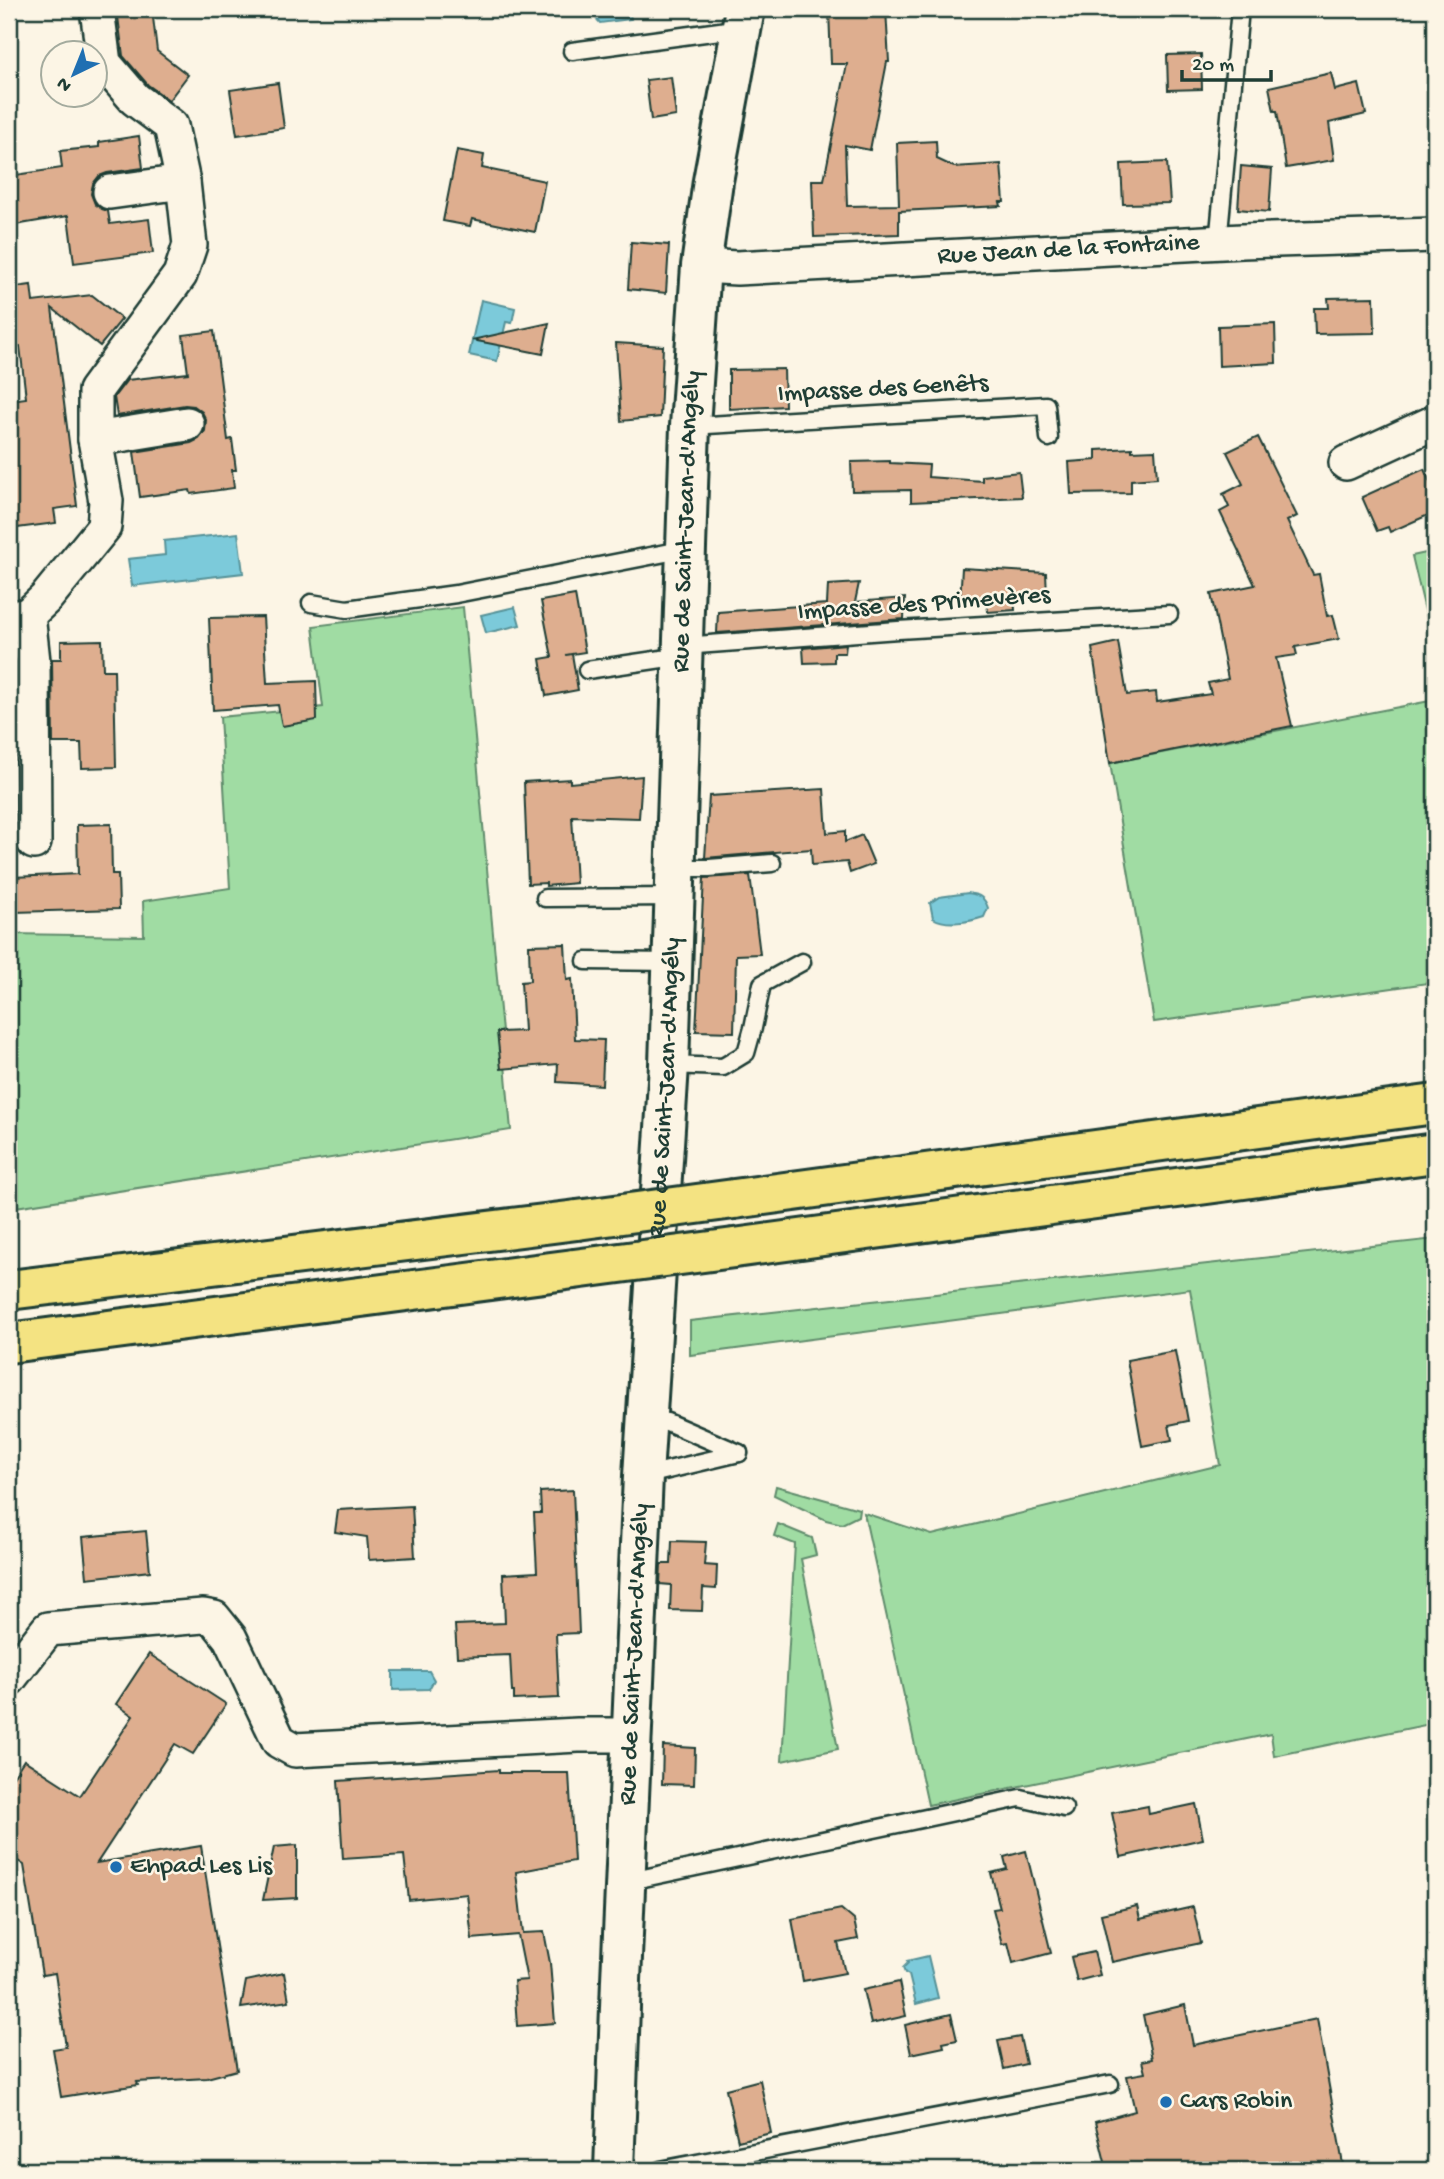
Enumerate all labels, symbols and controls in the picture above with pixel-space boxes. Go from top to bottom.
north arrow [38,38,108,108]
scale bar [1182,38,1271,82]
text: 20 m [1192,54,1234,79]
text: N [52,71,77,97]
street label: Rue Jean de la Fontaine [937,228,1201,273]
street label: Impasse des Genêts [777,369,990,411]
street label: Rue de Saint-Jean-d'Angély [666,370,709,673]
street label: Impasse des Primevères [797,581,1053,629]
street label: Rue de Saint-Jean-d'Angély [643,937,689,1240]
street label: Rue de Saint-Jean-d'Angély [613,1503,657,1806]
place label: Ehpad Les Lis [130,1852,274,1883]
marker: Ehpad Les Lis [108,1859,124,1875]
place label: Cars Robin [1180,2087,1293,2118]
marker: Cars Robin [1158,2094,1174,2110]

